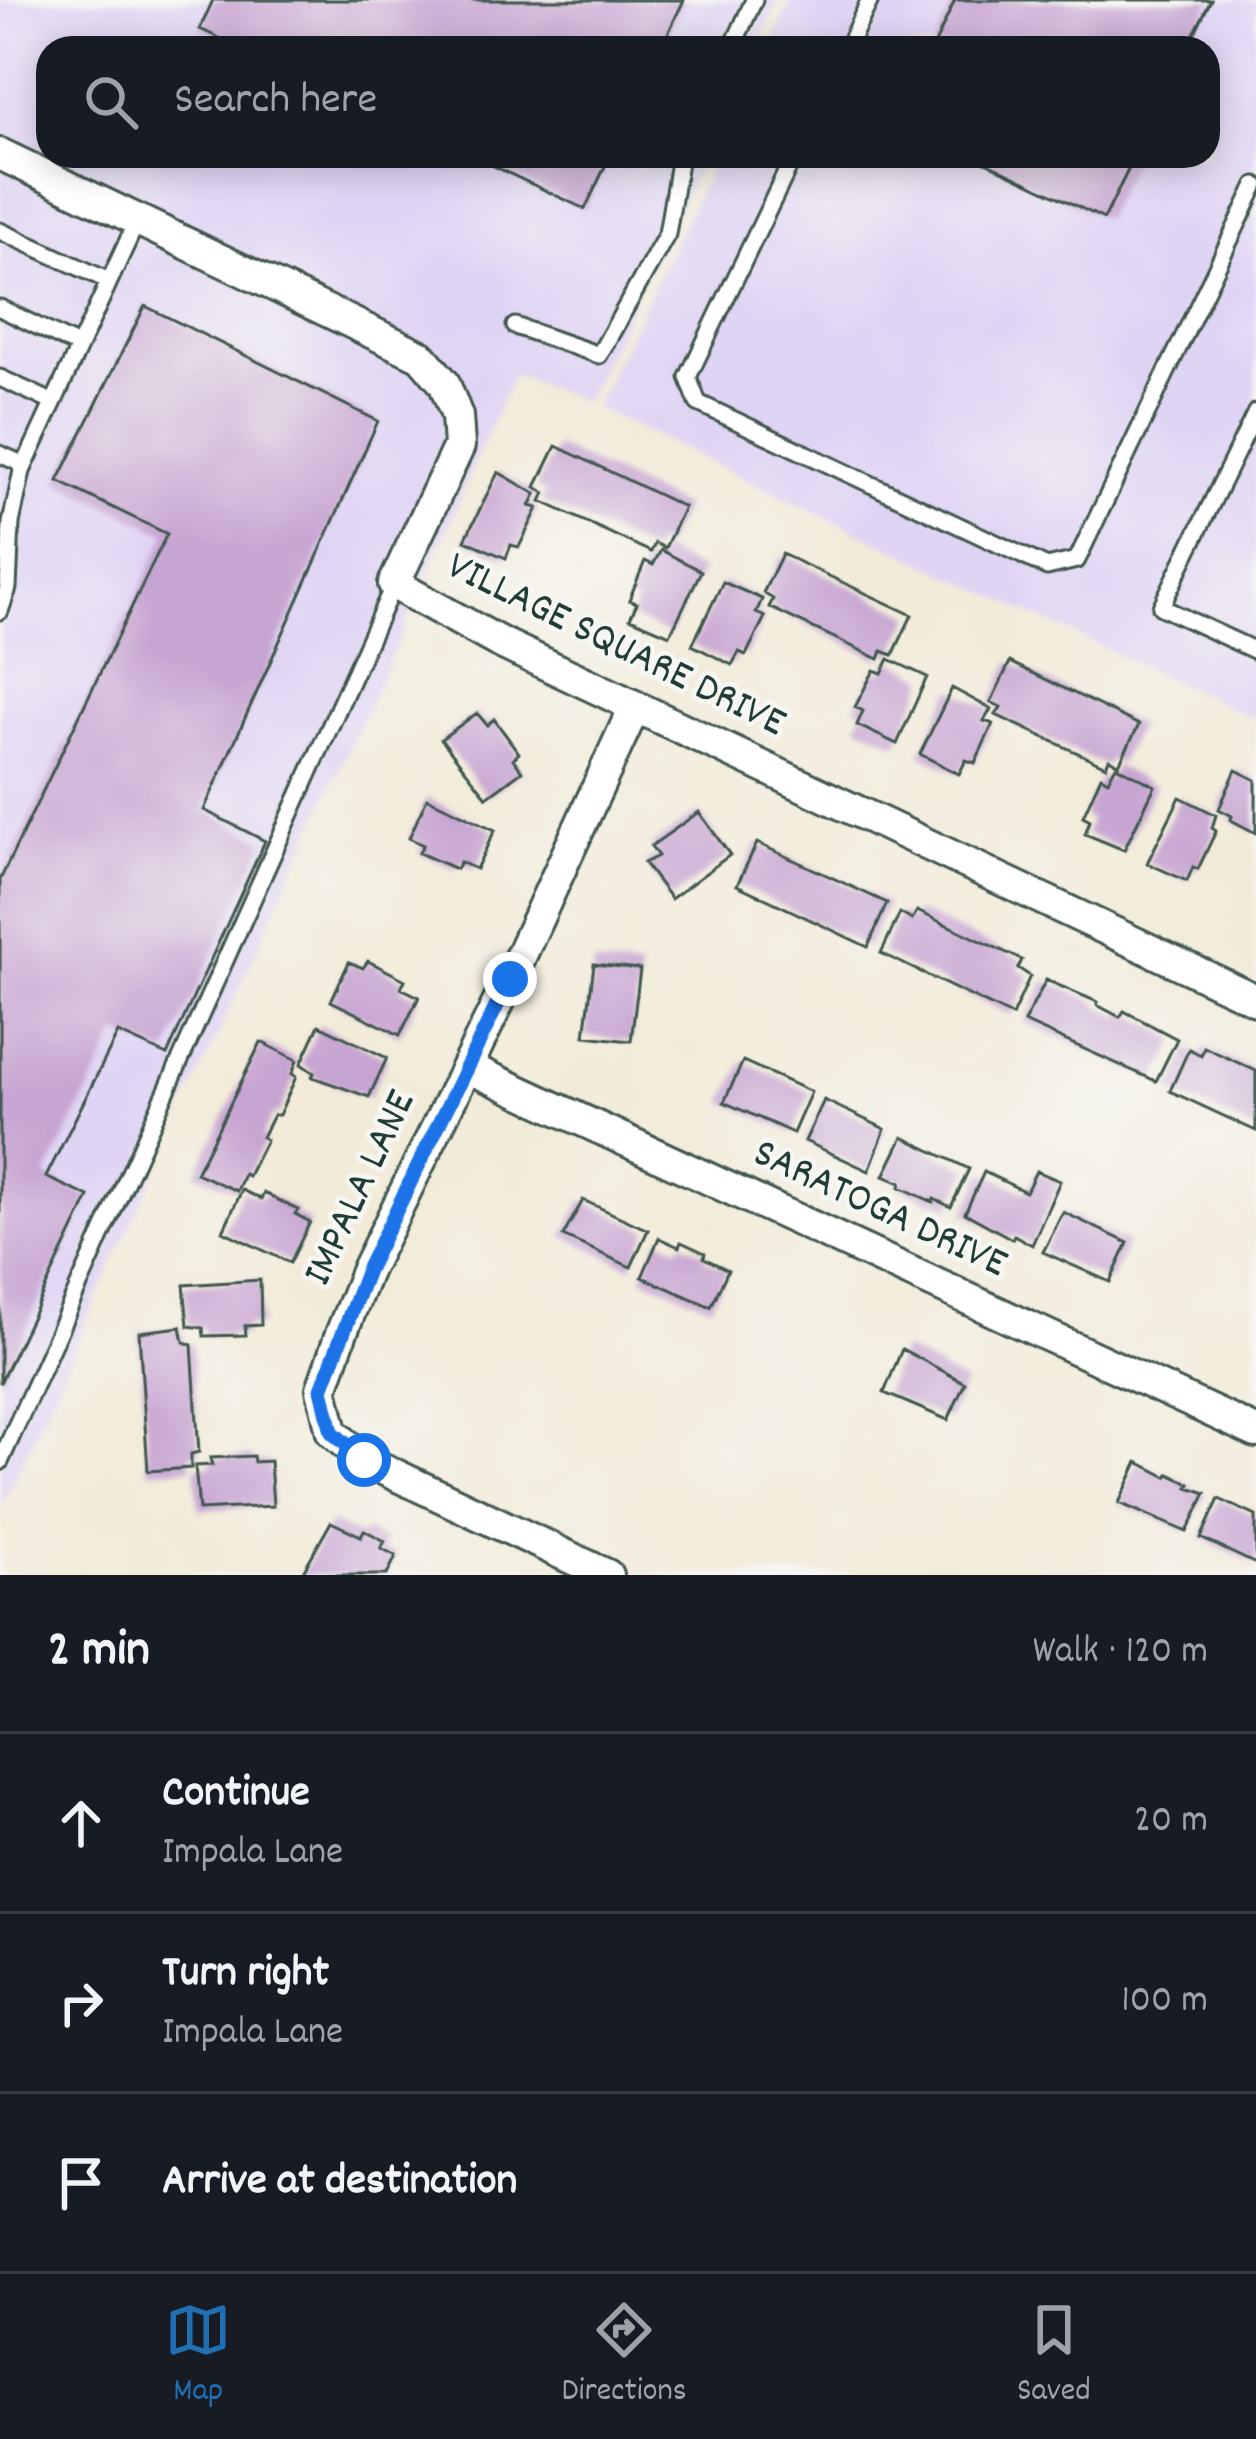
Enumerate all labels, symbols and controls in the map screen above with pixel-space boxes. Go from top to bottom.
search box [36,36,1220,168]
icon: search [78,69,144,135]
text: Search here [174,70,377,134]
street label: VILLAGE SQUARE DRIVE [436,539,794,755]
route end [483,952,537,1006]
street label: IMPALA LANE [291,1081,433,1297]
street label: SARATOGA DRIVE [742,1126,1016,1296]
route start [337,1433,391,1487]
text: 2 min [48,1617,150,1689]
text: Walk · 120 m [1033,1626,1208,1681]
text: Continue [162,1763,310,1827]
icon: ahead [48,1790,114,1856]
text: 20 m [1134,1795,1208,1850]
text: Impala Lane [162,1827,343,1882]
text: Turn right [162,1943,329,2007]
icon: right [48,1970,114,2036]
text: 100 m [1121,1975,1208,2030]
text: Impala Lane [162,2007,343,2062]
icon: arrive [48,2150,114,2216]
text: Arrive at destination [162,2151,517,2215]
tab: Map [165,2297,231,2416]
tab: Directions [562,2297,687,2416]
tab: Saved [1017,2297,1091,2416]

